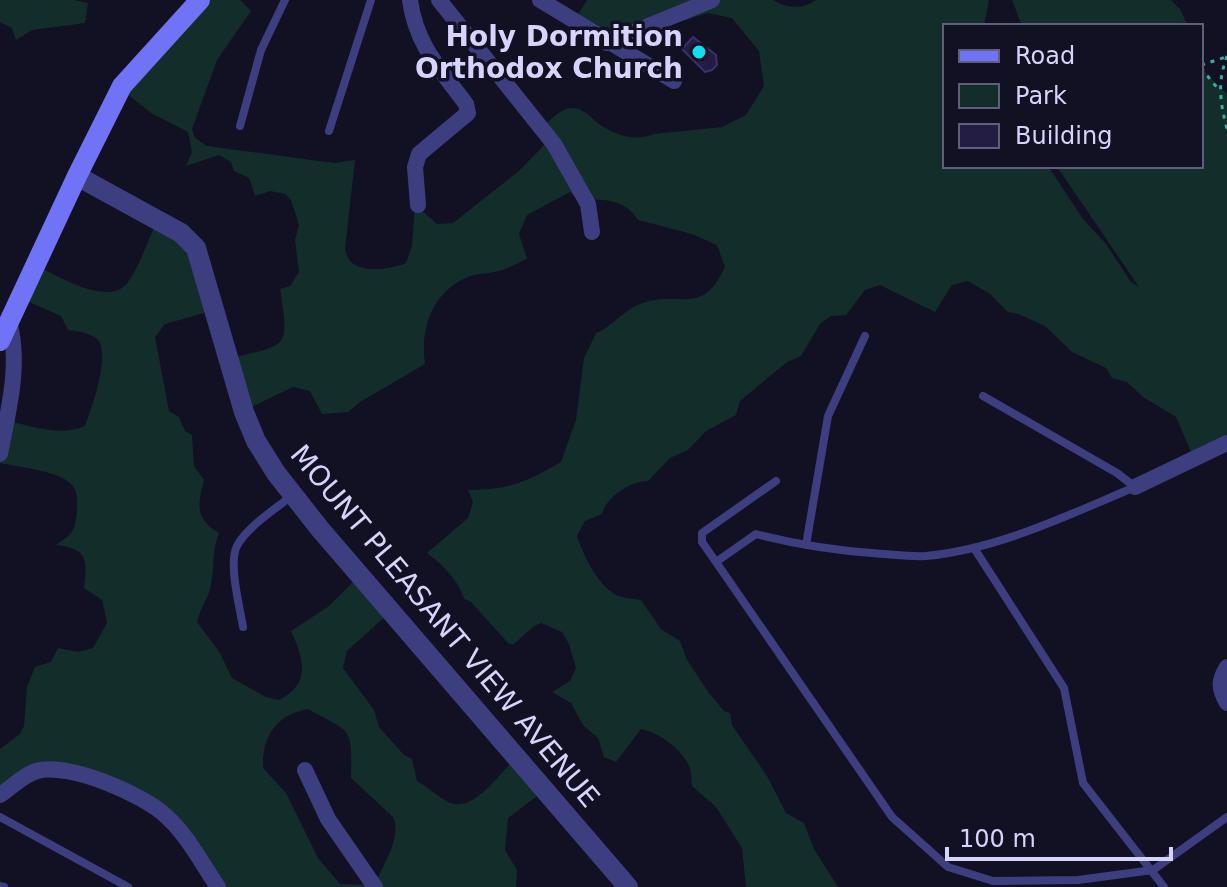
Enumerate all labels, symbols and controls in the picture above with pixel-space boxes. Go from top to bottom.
place label: Holy Dormition Orthodox Church [415,20,683,85]
legend [943,24,1203,168]
text: Road [1015,42,1075,70]
marker: Holy Dormition Orthodox Church [690,43,708,61]
text: Park [1015,82,1067,110]
text: Building [1015,122,1112,150]
street label: MOUNT PLEASANT VIEW AVENUE [284,438,606,814]
scale bar [947,811,1171,861]
text: 100 m [959,825,1036,853]

